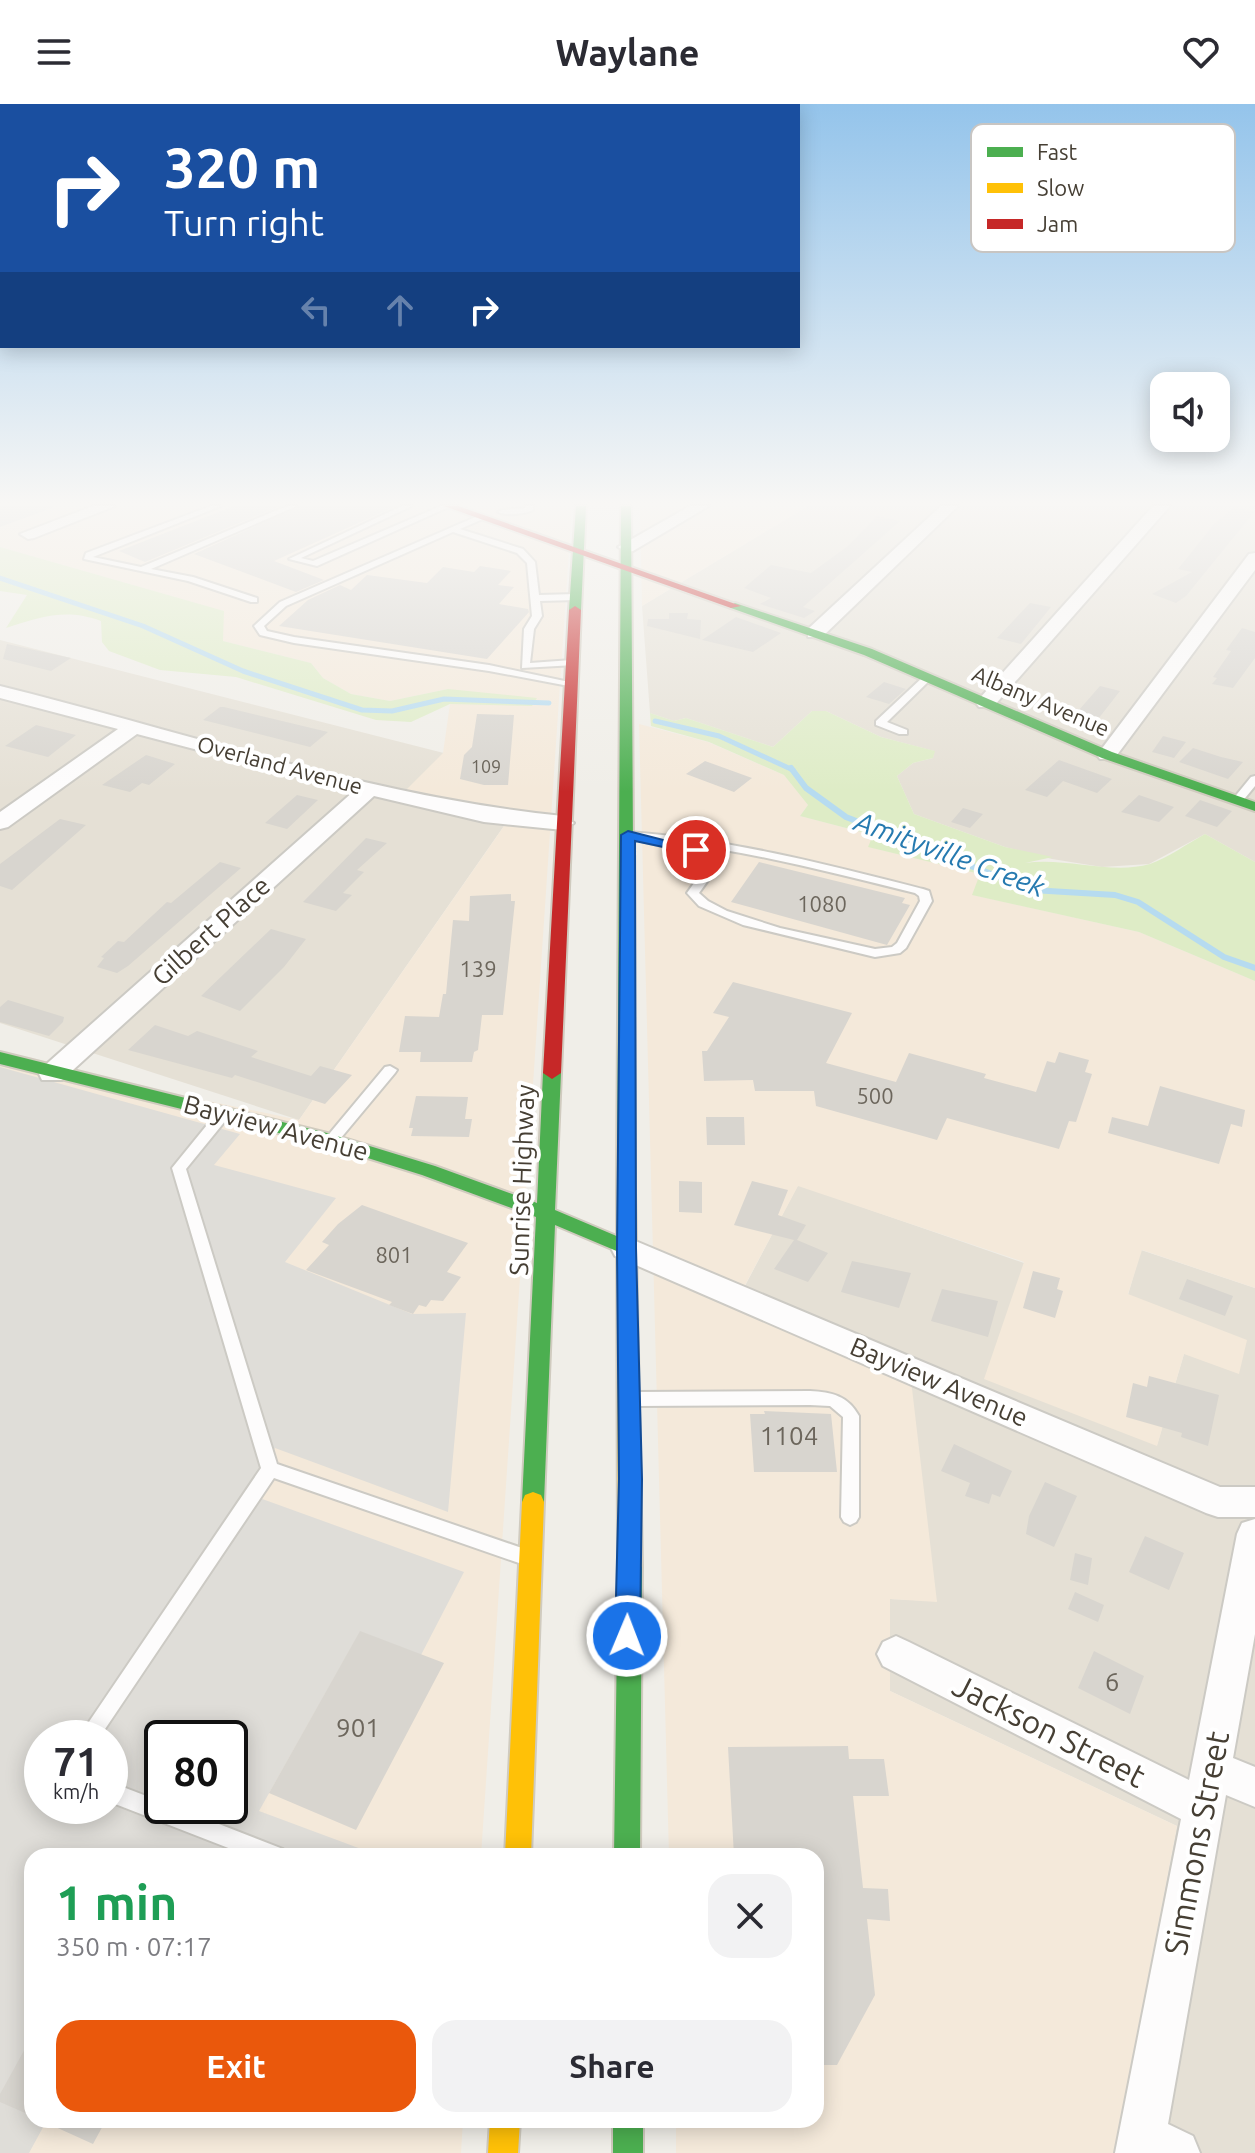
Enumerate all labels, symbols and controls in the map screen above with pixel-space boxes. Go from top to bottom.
icon: menu [32,30,76,74]
icon: heart [1179,30,1223,74]
text: Waylane [556,32,699,73]
legend [971,124,1235,252]
icon: right [32,136,136,240]
text: 320 m [164,136,320,199]
text: Fast [1037,139,1078,164]
text: Slow [1037,175,1084,200]
text: Turn right [164,202,324,243]
text: Jam [1037,211,1078,236]
icon: left [294,288,338,332]
icon: ahead [378,288,422,332]
icon: right [462,288,506,332]
map controls [1150,372,1230,452]
button: sound [1150,372,1230,452]
street label: Albany Avenue [969,660,1113,741]
street label: Overland Avenue [195,730,365,799]
house number: 109 [471,756,501,776]
water label: Amityville Creek [849,804,1050,903]
pin [662,816,730,884]
icon: arrive [674,828,718,872]
street label: Gilbert Place [146,870,275,991]
house number: 1080 [797,891,847,916]
house number: 139 [459,956,497,981]
house number: 500 [856,1083,894,1108]
street label: Sunrise Highway [504,1084,539,1276]
street label: Bayview Avenue [181,1089,372,1166]
house number: 801 [375,1242,413,1267]
street label: Bayview Avenue [846,1331,1032,1432]
house number: 1104 [760,1421,818,1450]
position arrow [585,1594,669,1678]
street label: Jackson Street [947,1666,1152,1794]
house number: 6 [1105,1667,1119,1696]
house number: 901 [336,1713,380,1742]
speed limit sign: 80 [144,1720,248,1824]
street label: Simmons Street [1157,1727,1235,1958]
text: 71 [53,1739,99,1784]
text: km/h [53,1780,99,1803]
button: close [708,1874,792,1958]
text: 1 min [56,1875,177,1929]
text: 350 m · 07:17 [56,1932,212,1961]
button: Exit [56,2020,416,2112]
button: Share [432,2020,792,2112]

